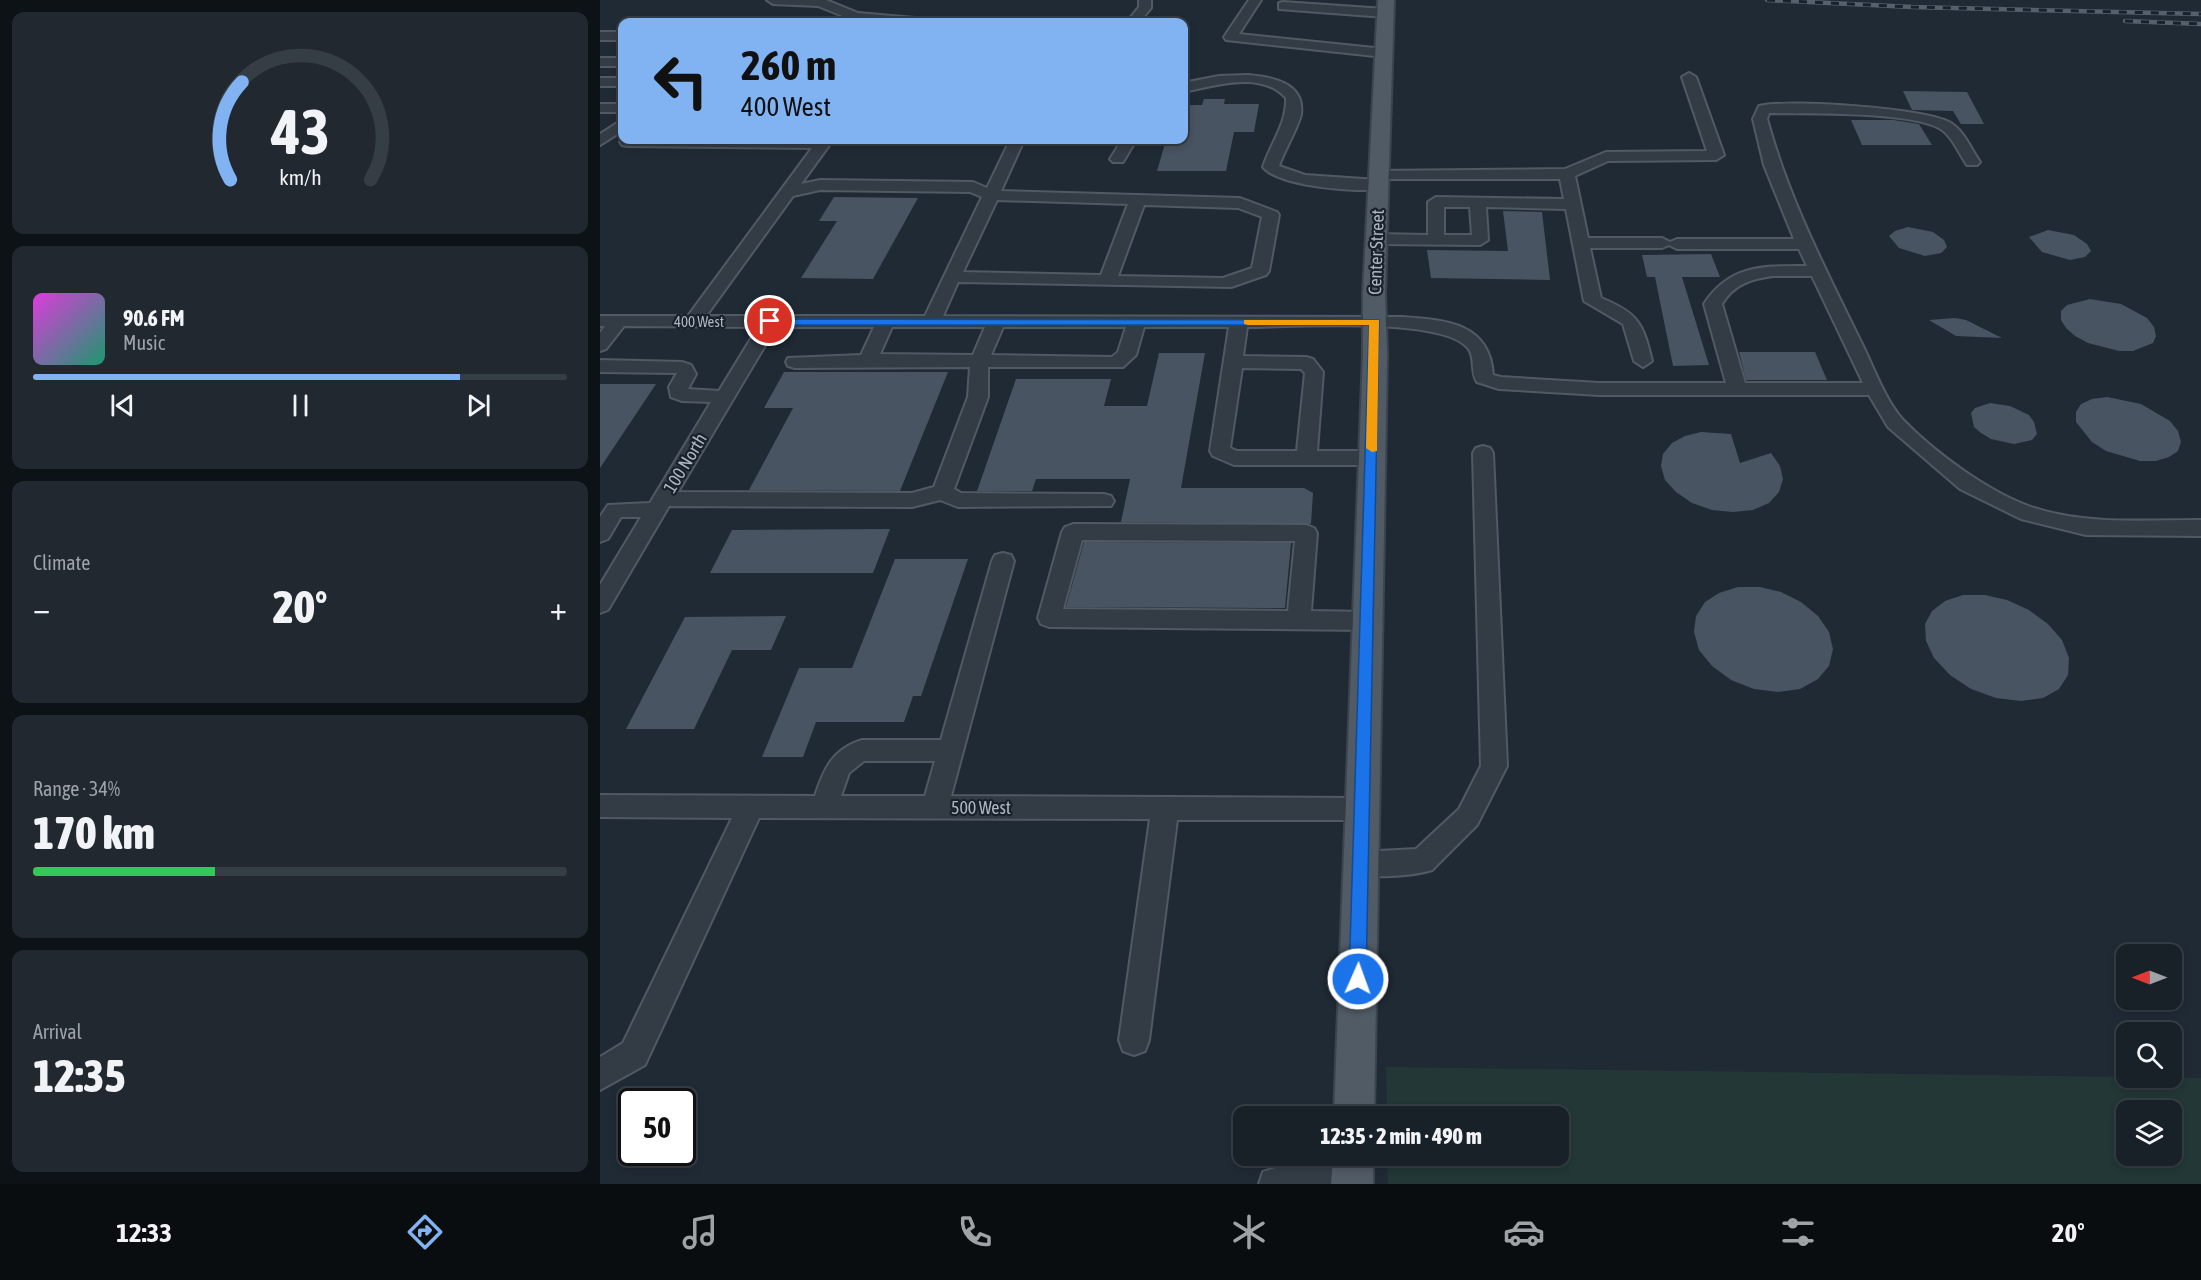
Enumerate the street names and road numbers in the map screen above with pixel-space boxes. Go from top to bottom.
street label: Center Street [1364,209,1388,295]
street label: 400 West [674,313,724,330]
street label: 100 North [659,429,711,497]
street label: 500 West [951,797,1011,818]

